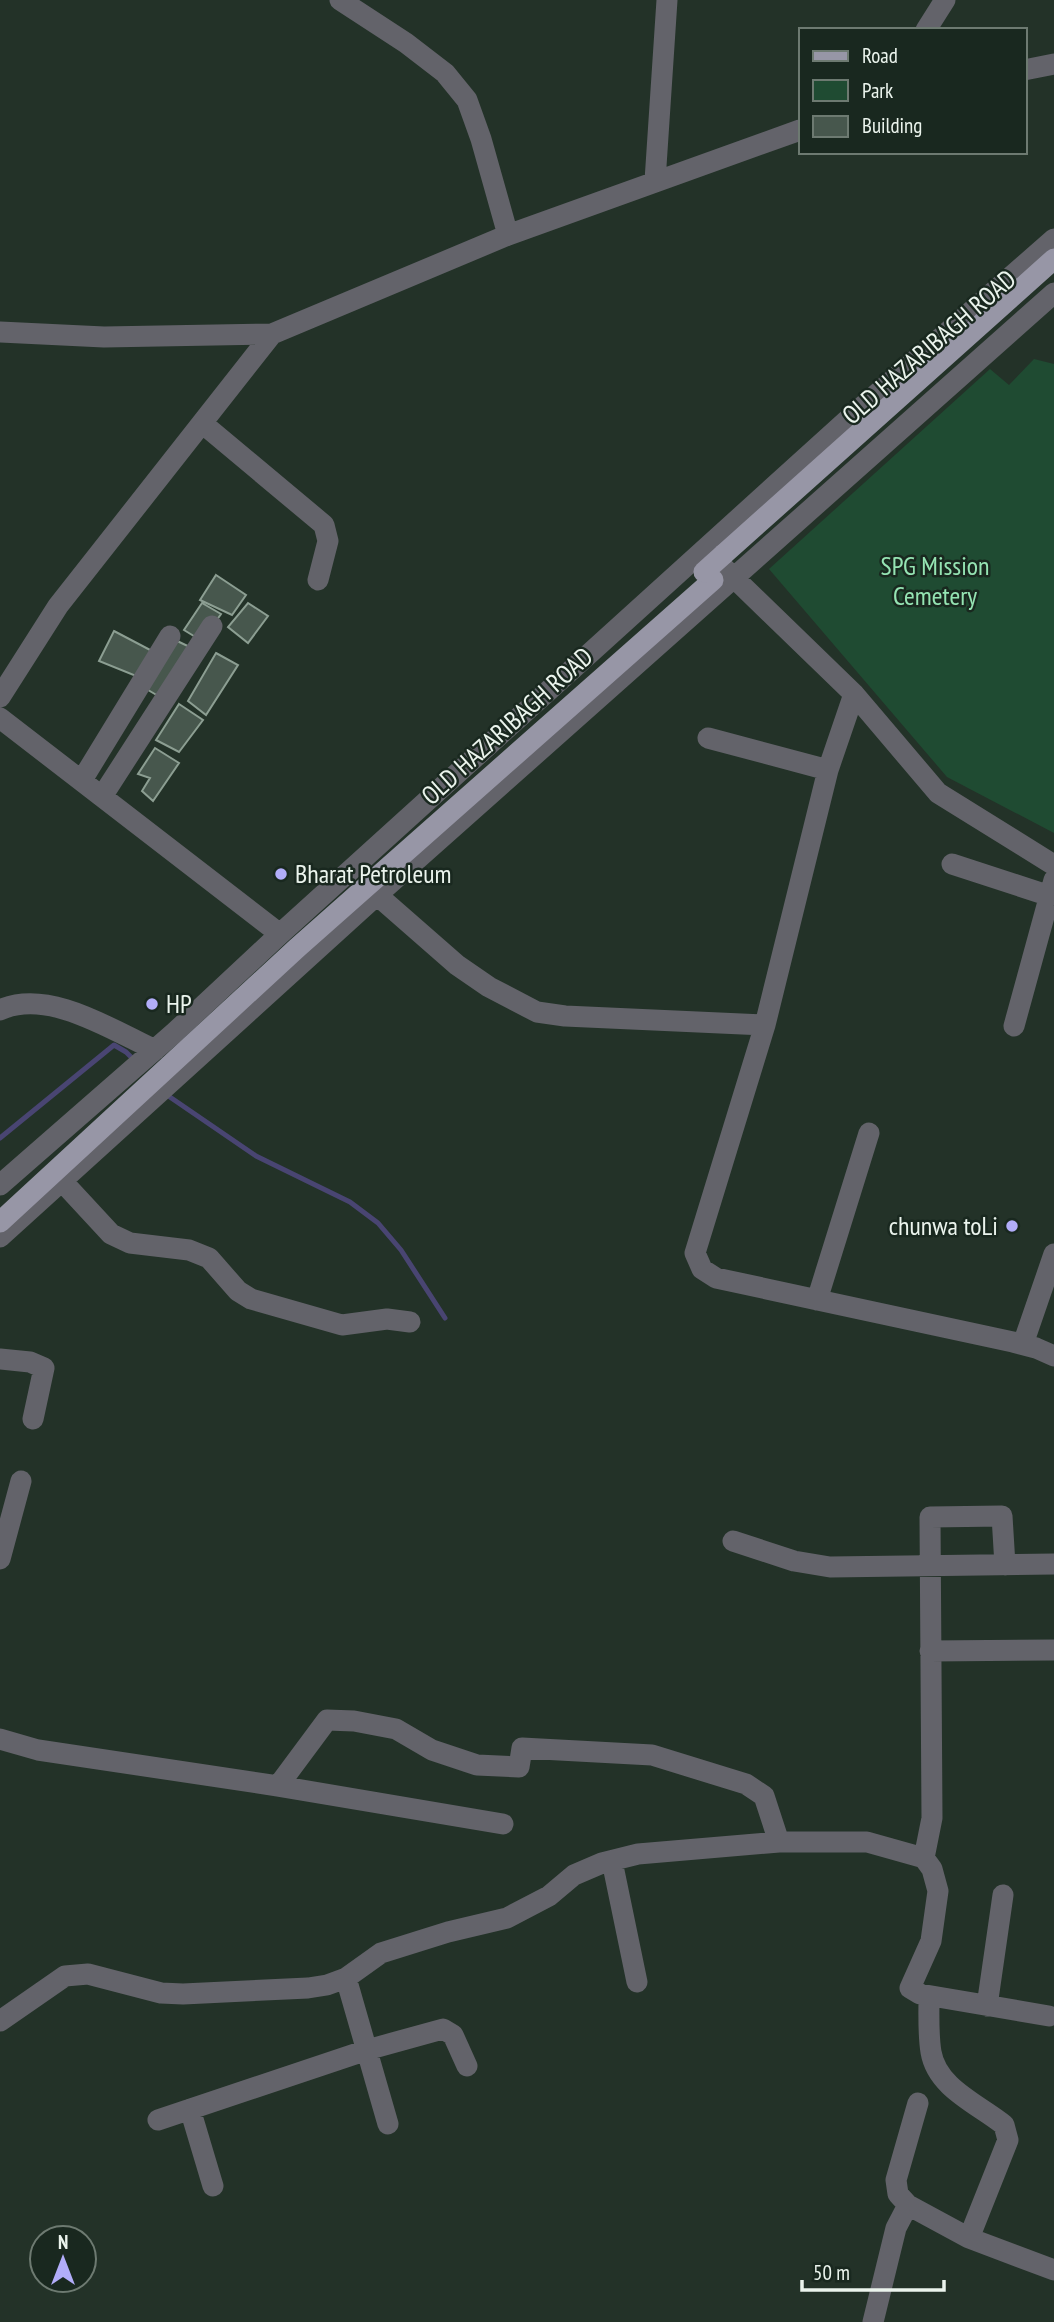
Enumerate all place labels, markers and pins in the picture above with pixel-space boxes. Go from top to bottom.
place label: Bharat Petroleum [295,857,452,890]
marker: Bharat Petroleum [273,866,289,882]
place label: HP [166,987,192,1020]
marker: HP [144,996,160,1012]
place label: chunwa toLi [889,1209,998,1242]
marker: chunwa toLi [1004,1218,1020,1234]

